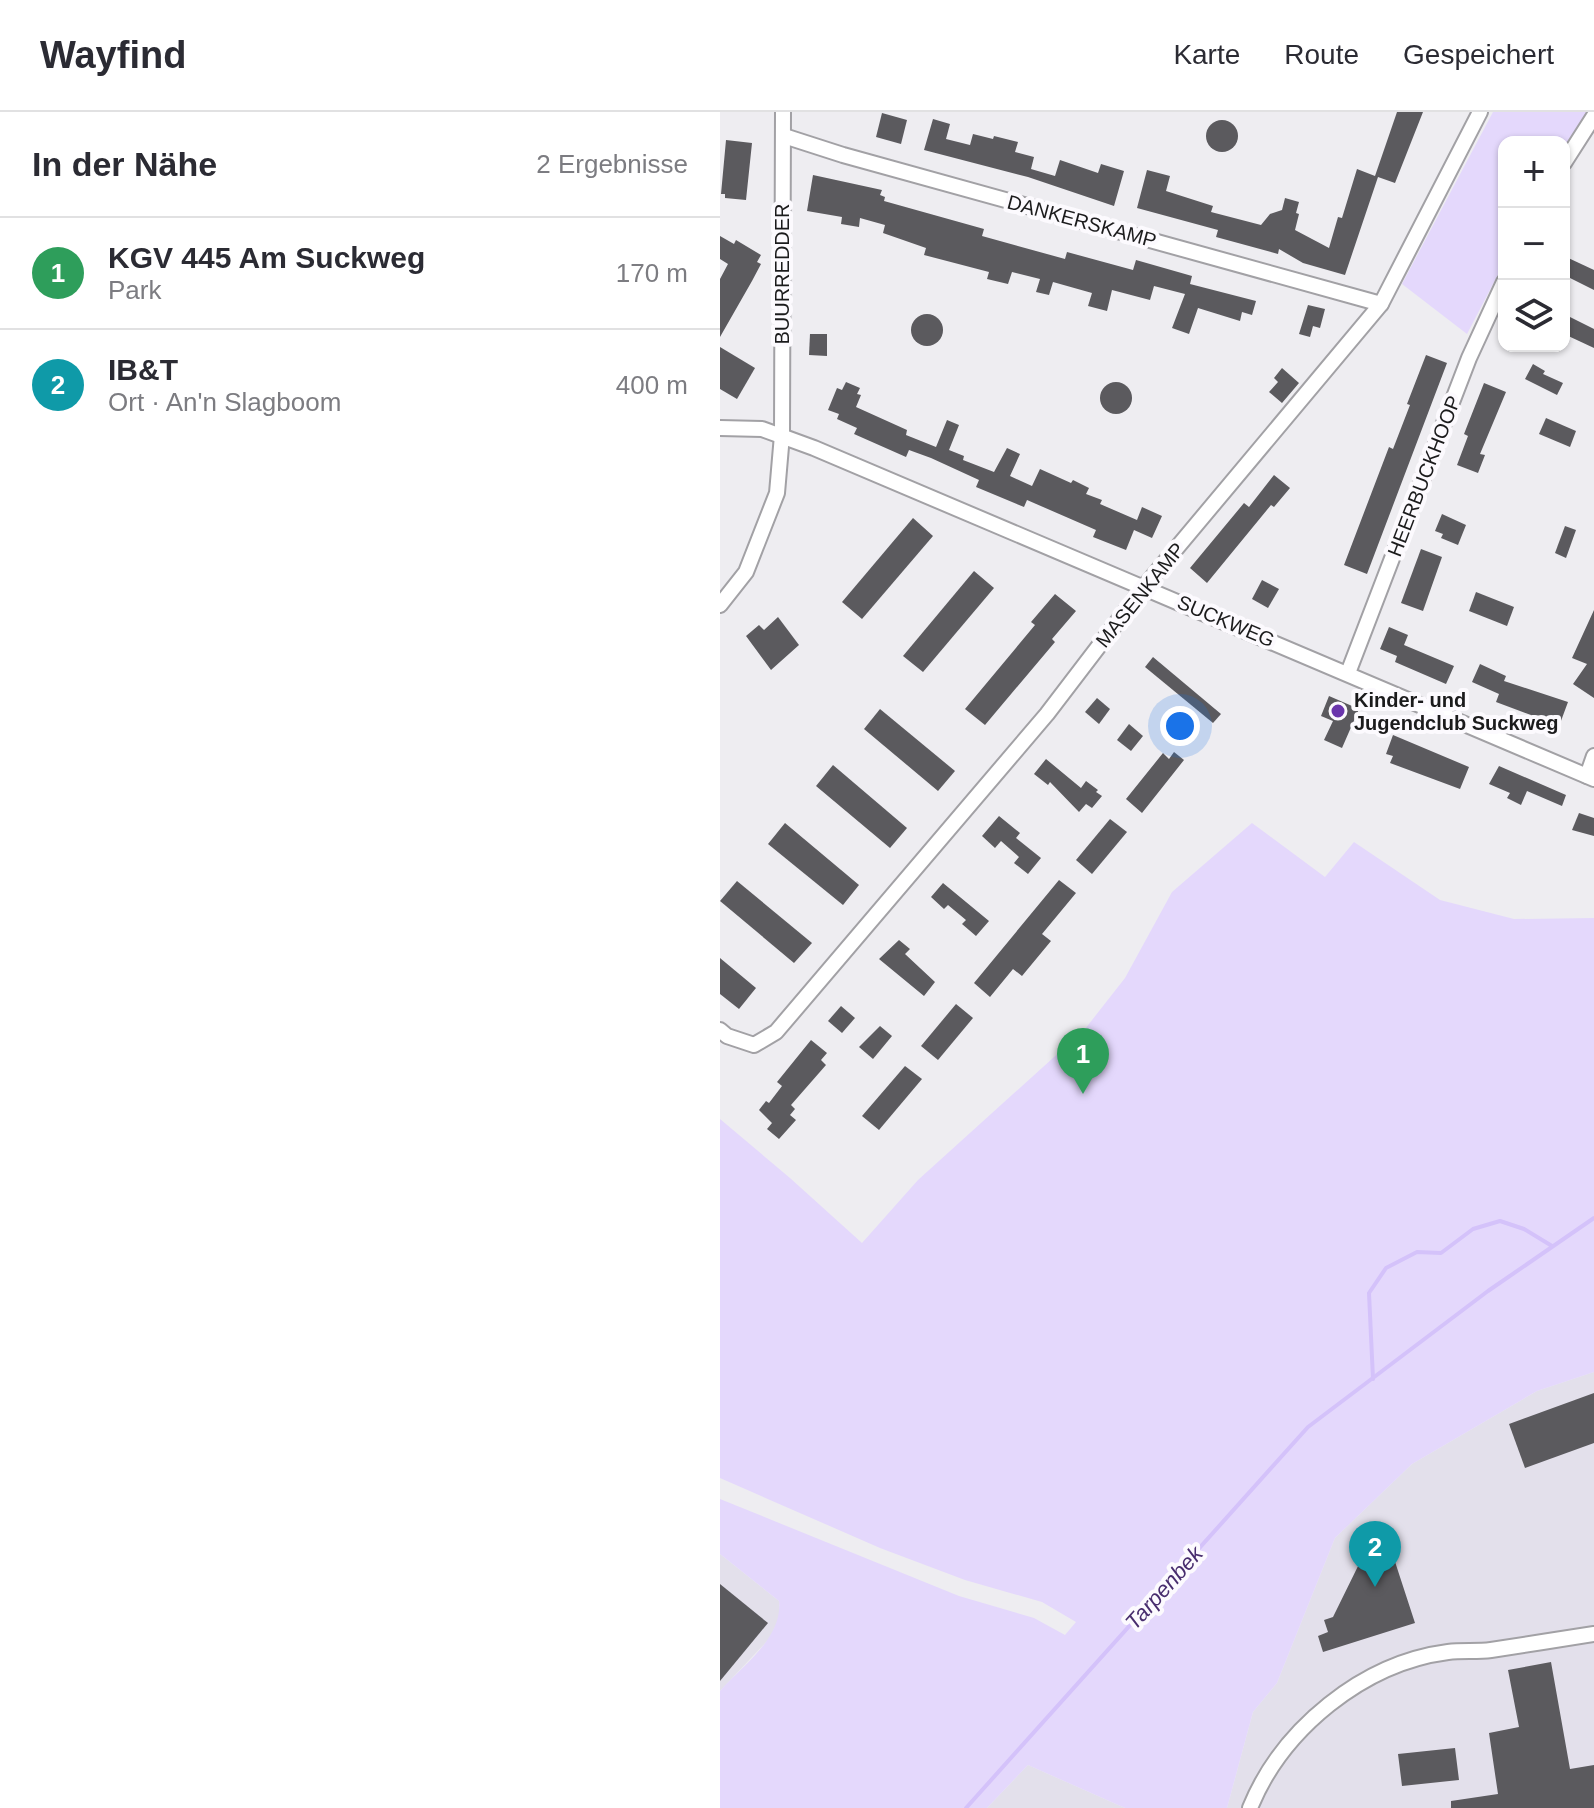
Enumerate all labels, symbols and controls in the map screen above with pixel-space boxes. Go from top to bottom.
text: Wayfind [40,34,186,76]
text: Karte [1173,39,1240,70]
text: Route [1284,39,1359,70]
text: Gespeichert [1403,39,1554,70]
map controls [1498,136,1570,352]
button: + [1498,136,1570,208]
text: In der Nähe [32,145,217,183]
text: 2 Ergebnisse [536,149,688,179]
street label: DANKERSKAMP [1005,191,1159,251]
street label: BUURREDDER [771,203,793,345]
button: − [1498,208,1570,280]
text: KGV 445 Am Suckweg [108,241,425,274]
text: 1 [51,258,65,288]
text: 170 m [616,258,688,288]
text: Park [108,275,161,305]
button: layers [1498,280,1570,352]
text: IB&T [108,353,178,386]
text: 2 [51,370,65,400]
text: 400 m [616,370,688,400]
text: Ort · An'n Slagboom [108,387,341,417]
street label: HEERBUCKHOOP [1383,393,1465,559]
street label: MASENKAMP [1091,538,1189,652]
street label: SUCKWEG [1174,591,1278,651]
place label: Kinder- und Jugendclub Suckweg [1354,689,1558,734]
marker: Kinder- und Jugendclub Suckweg [1329,702,1347,720]
your location [1160,706,1200,746]
pin: 1 [1057,1028,1109,1094]
pin: 2 [1349,1521,1401,1587]
water label: Tarpenbek [1120,1541,1208,1635]

